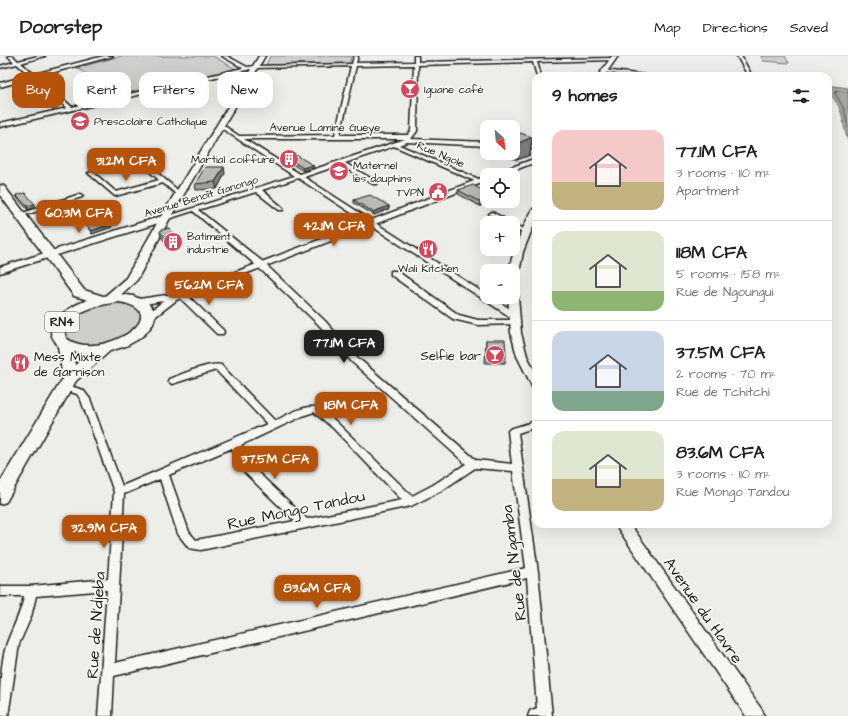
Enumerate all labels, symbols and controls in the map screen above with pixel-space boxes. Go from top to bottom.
text: Doorstep [20,14,102,41]
text: Map [654,18,681,38]
text: Directions [703,18,768,38]
text: Saved [790,18,828,38]
chip: Buy [12,72,65,108]
chip: Rent [73,72,131,108]
chip: Filters [139,72,209,108]
chip: New [217,72,273,108]
bar icon: Iguane café [399,78,421,100]
place label: Iguane café [424,82,483,98]
text: 9 homes [552,84,617,108]
icon: filters [790,85,812,107]
school or university icon: Prescolaire Catholique [69,110,91,132]
place label: Prescolaire Catholique [94,114,207,129]
street label: Avenue Lamine Gueye [270,120,380,136]
north arrow [480,120,520,160]
map controls [480,120,520,304]
street label: Rue Ngole [414,138,467,172]
text: 77.1M CFA [676,140,757,164]
icon: home [584,146,632,194]
pin: 31.2M CFA [80,148,172,182]
building icon: Martial coiffure [278,148,300,170]
text: 31.2M CFA [96,152,156,170]
place label: Martial coiffure [191,152,275,167]
place label: Maternel les dauphins [353,158,412,186]
school or university icon: Maternel les dauphins [328,160,350,182]
text: 3 rooms · 110 m² [676,164,770,182]
button: locate [480,168,520,208]
street label: Avenue Benoît Ganongo [142,172,261,222]
public building icon: TVPN [427,181,449,203]
text: Apartment [676,182,740,200]
place label: TVPN [396,185,424,200]
pin: 60.3M CFA [33,200,125,234]
text: 60.3M CFA [45,204,113,222]
pin: 42.1M CFA [288,213,380,247]
button: + [480,216,520,256]
text: 42.1M CFA [303,217,365,235]
place label: Batiment industrie [187,229,232,257]
building icon: Batiment industrie [162,231,184,253]
restaurant icon: Wali Kitchen [417,238,439,260]
text: 118M CFA [676,241,747,265]
icon: home [584,247,632,295]
place label: Wali Kitchen [398,261,459,276]
button: − [480,264,520,304]
text: 5 rooms · 158 m² [676,265,781,283]
pin: 56.2M CFA [163,272,255,306]
text: 56.2M CFA [174,276,244,294]
text: Rue de Ngoungui [676,283,774,301]
road number: RN4 [45,312,79,332]
pin: 77.1M CFA [298,330,390,364]
text: 77.1M CFA [313,334,375,352]
text: 37.5M CFA [676,341,765,365]
bar icon: Selfie bar [484,344,506,366]
place label: Selfie bar [421,347,481,365]
icon: home [584,347,632,395]
place label: Mess Mixte de Garnison [34,348,105,381]
restaurant icon: Mess Mixte de Garnison [9,352,31,374]
text: 2 rooms · 70 m² [676,365,776,383]
text: Rue de Tchitchi [676,383,770,401]
pin: 118M CFA [310,392,392,426]
text: 118M CFA [324,396,378,414]
text: 83.6M CFA [676,441,764,465]
pin: 37.5M CFA [229,446,321,480]
icon: home [584,447,632,495]
text: 37.5M CFA [241,450,309,468]
text: 3 rooms · 110 m² [676,465,770,483]
text: Rue Mongo Tandou [676,483,790,501]
street label: Rue Mongo Tandou [225,485,367,536]
street label: Rue de N'gamba [496,504,533,622]
pin: 32.9M CFA [58,515,150,549]
text: 32.9M CFA [71,519,137,537]
street label: Avenue du Havre [658,553,748,668]
street label: Rue de N'djeba [81,571,111,679]
pin: 83.6M CFA [271,575,363,609]
text: 83.6M CFA [283,579,351,597]

